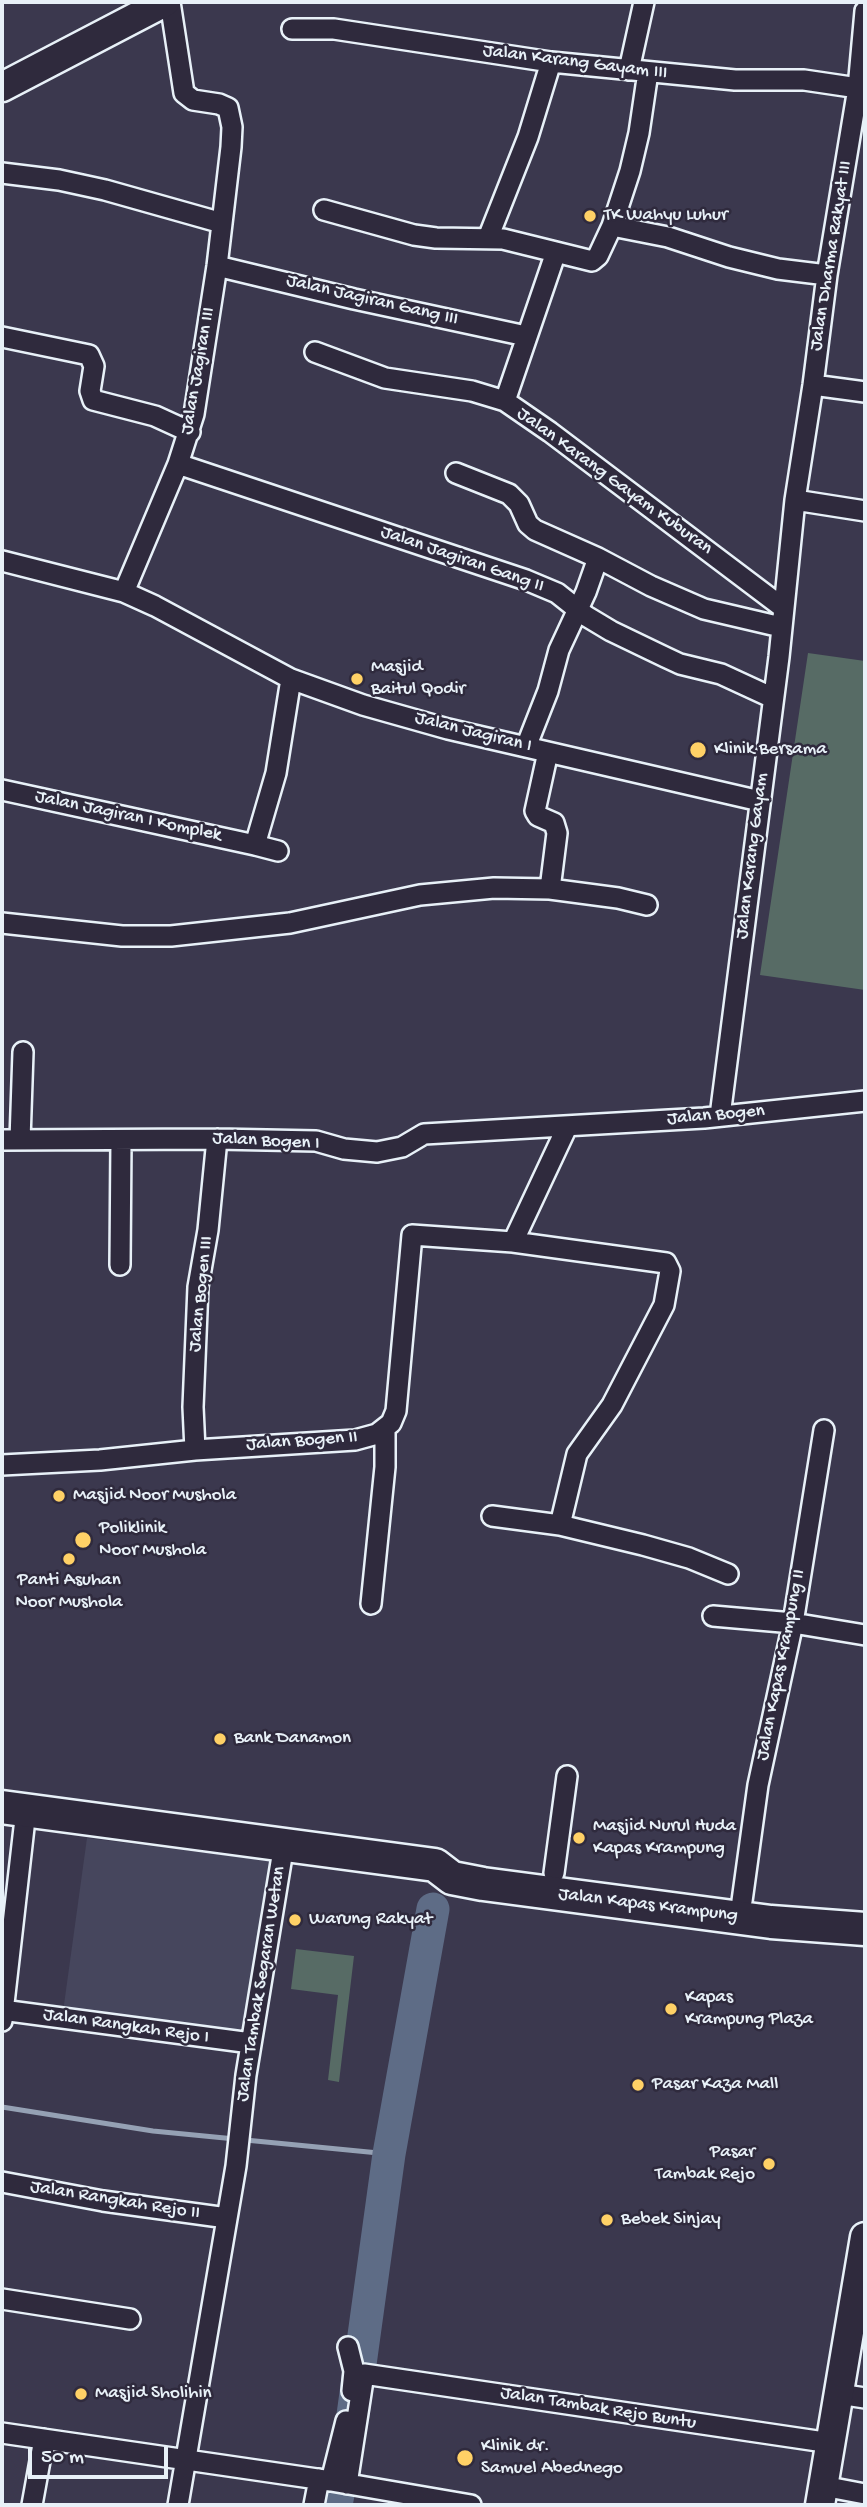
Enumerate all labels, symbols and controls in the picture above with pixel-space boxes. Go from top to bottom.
street label: Jalan Karang Gayam III [481,40,669,86]
street label: Jalan Dharma Rakyat III [806,159,858,353]
place label: TK Wahyu Luhur [604,205,728,227]
marker: TK Wahyu Luhur [582,208,598,224]
street label: Jalan Jagiran Gang III [284,270,460,332]
street label: Jalan Jagiran III [177,306,221,436]
street label: Jalan Karang Gayam Kuburan [512,403,716,561]
street label: Jalan Jagiran Gang II [377,521,547,599]
place label: Masjid Baitul Qodir [371,657,465,701]
marker: Masjid Baitul Qodir [349,671,365,687]
street label: Jalan Jagiran I [412,707,534,759]
place label: Klinik Bersama [714,739,827,761]
marker: Klinik Bersama [688,740,708,760]
street label: Jalan Karang Gayam [731,772,775,940]
street label: Jalan Jagiran I Komplek [33,786,223,848]
street label: Jalan Bogen [666,1100,766,1132]
street label: Jalan Bogen I [212,1128,320,1156]
street label: Jalan Bogen III [185,1235,219,1353]
street label: Jalan Bogen II [245,1427,359,1457]
place label: Masjid Noor Mushola [73,1485,236,1507]
marker: Masjid Noor Mushola [51,1488,67,1504]
place label: Poliklinik Noor Mushola [99,1518,206,1562]
marker: Poliklinik Noor Mushola [73,1530,93,1550]
marker: Panti Asuhan Noor Mushola [61,1551,77,1567]
street label: Jalan Kapas Krampung II [752,1567,812,1763]
place label: Panti Asuhan Noor Mushola [15,1570,123,1614]
place label: Bank Danamon [234,1728,351,1750]
marker: Bank Danamon [212,1731,228,1747]
place label: Masjid Nurul Huda Kapas Krampung [593,1816,736,1860]
marker: Masjid Nurul Huda Kapas Krampung [571,1830,587,1846]
street label: Jalan Tambak Segaran Wetan [232,1865,292,2103]
street label: Jalan Kapas Krampung [557,1884,739,1928]
place label: Warung Rakyat [309,1909,432,1931]
marker: Warung Rakyat [287,1912,303,1928]
place label: Kapas Krampung Plaza [685,1987,813,2031]
marker: Kapas Krampung Plaza [663,2001,679,2017]
street label: Jalan Rangkah Rejo I [42,2004,210,2050]
place label: Pasar Kaza Mall [652,2074,778,2096]
marker: Pasar Kaza Mall [630,2077,646,2093]
place label: Pasar Tambak Rejo [655,2142,755,2186]
marker: Pasar Tambak Rejo [761,2156,777,2172]
street label: Jalan Rangkah Rejo II [28,2176,202,2226]
place label: Bebek Sinjay [621,2209,721,2231]
marker: Bebek Sinjay [599,2212,615,2228]
street label: Jalan Tambak Rejo Buntu [499,2382,697,2436]
place label: Masjid Sholihin [95,2383,212,2405]
marker: Masjid Sholihin [73,2386,89,2402]
scale bar [32,2434,172,2478]
place label: Klinik dr. Samuel Abednego [481,2436,623,2480]
text: 50 m [41,2446,84,2471]
marker: Klinik dr. Samuel Abednego [455,2448,475,2468]

